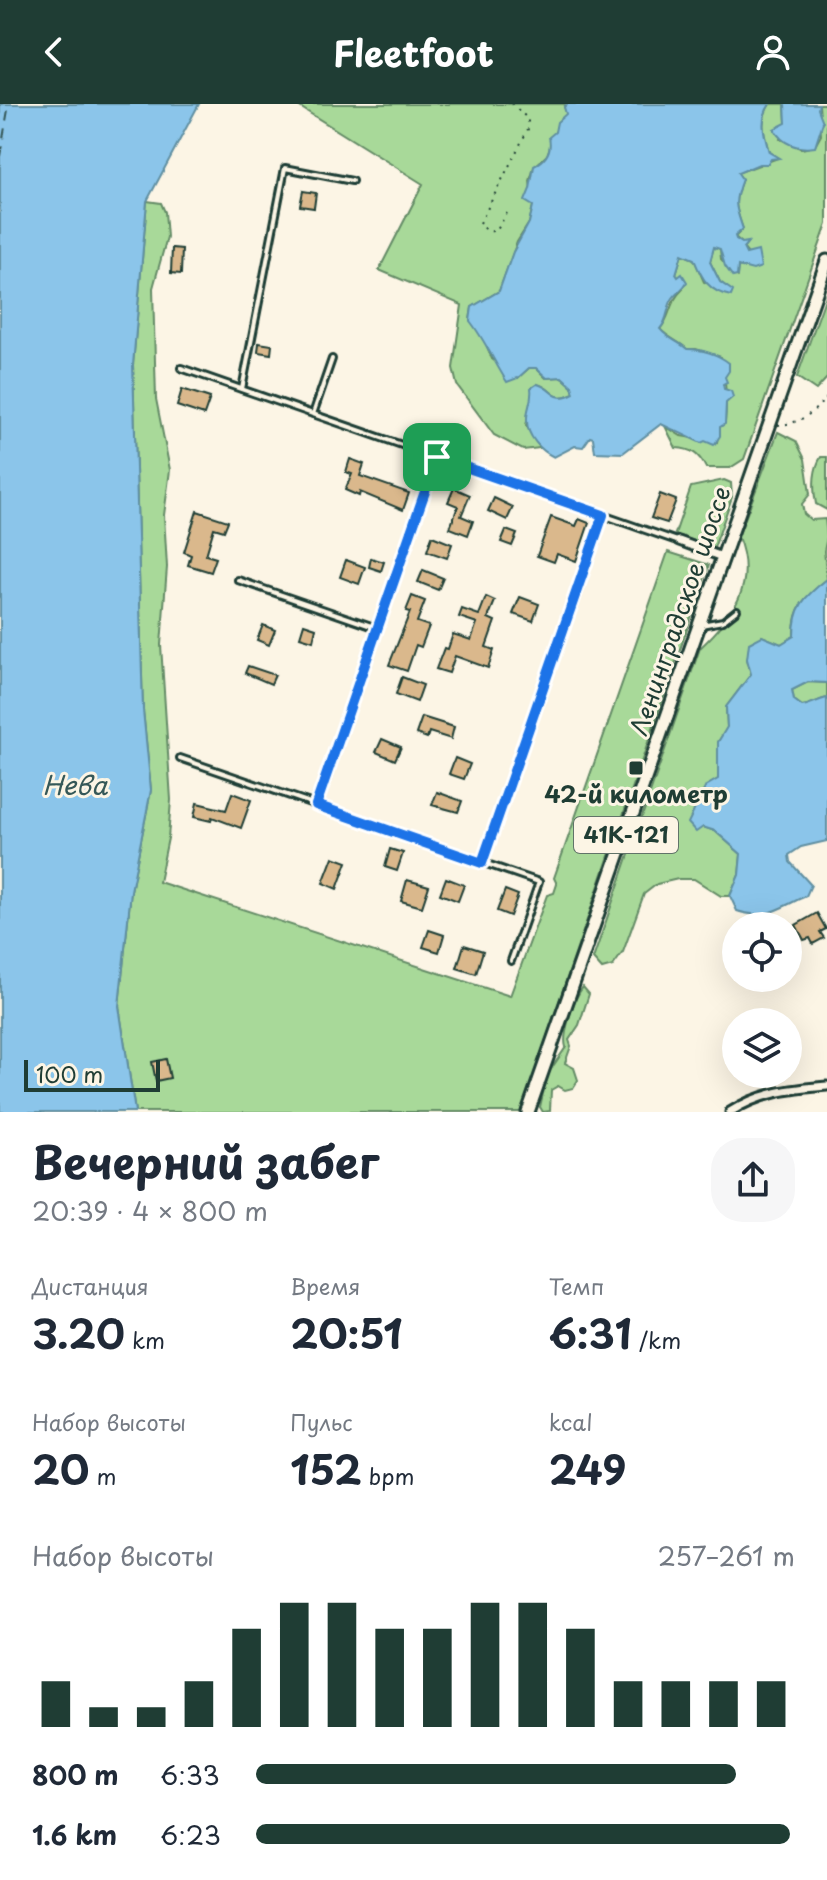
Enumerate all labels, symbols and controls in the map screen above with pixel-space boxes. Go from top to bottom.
text: Fleetfoot [333,25,494,79]
icon: back [32,30,76,74]
icon: person [751,30,795,74]
pin [403,423,471,491]
icon: arrive [415,435,459,479]
street label: Ленинградское шоссе [620,481,739,740]
marker: 42-й километр [627,759,645,777]
water label: Нева [43,765,108,804]
place label: 42-й километр [544,775,728,811]
road number: 41К-121 [574,817,678,853]
map controls [722,912,802,1088]
button: locate [722,912,802,992]
button: layers [722,1008,802,1088]
scale bar [24,1056,160,1092]
text: 100 m [36,1057,103,1090]
text: Вечерний забег [32,1128,379,1194]
button: share [711,1138,795,1222]
text: 20:39 · 4 × 800 m [32,1191,268,1230]
text: Дистанция [32,1269,149,1302]
text: Время [290,1269,361,1302]
text: Темп [549,1269,604,1302]
text: 3.20 [32,1302,125,1363]
text: 20:51 [290,1302,402,1363]
text: 6:31 [549,1302,632,1363]
text: km [125,1323,165,1356]
text: /km [632,1323,681,1356]
text: Набор высоты [32,1405,186,1438]
text: Пульс [290,1405,353,1438]
text: kcal [549,1405,593,1438]
text: 20 [32,1438,89,1499]
text: 152 [290,1438,362,1499]
text: 249 [549,1438,626,1499]
text: m [89,1459,116,1492]
text: bpm [362,1459,414,1492]
text: Набор высоты [32,1536,214,1575]
text: 257–261 m [658,1536,795,1575]
text: 800 m [32,1755,119,1794]
text: 6:33 [160,1755,220,1794]
text: 1.6 km [32,1815,117,1854]
text: 6:23 [160,1815,221,1854]

